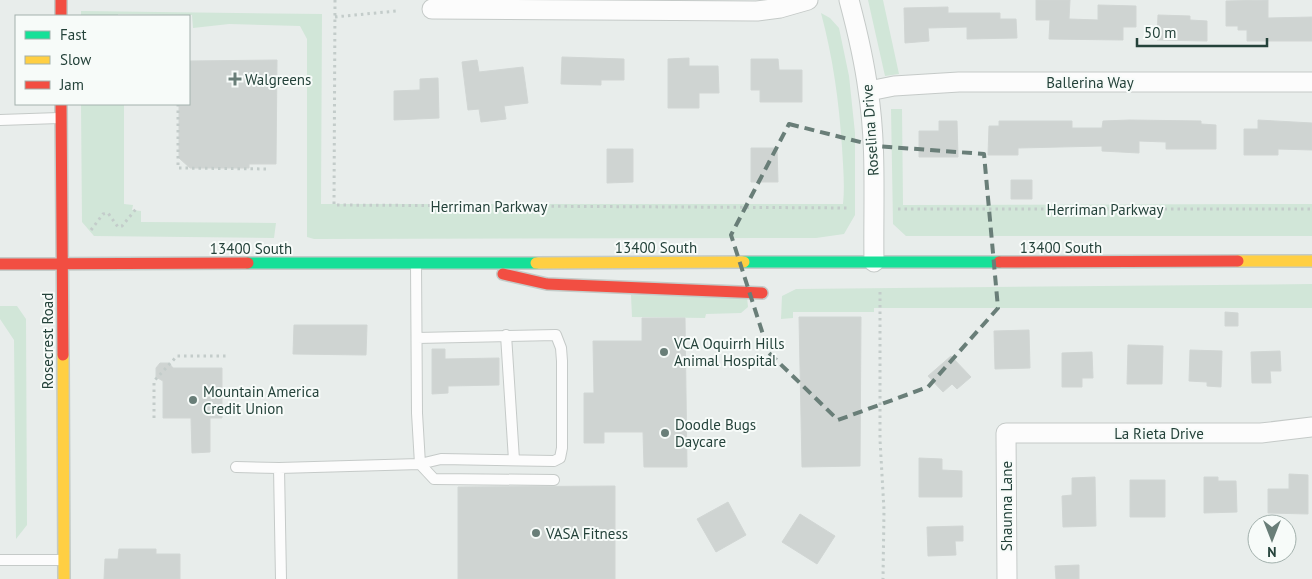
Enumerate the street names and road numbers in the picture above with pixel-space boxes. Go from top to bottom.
street label: Ballerina Way [1046,73,1134,92]
street label: Roselina Drive [857,84,883,176]
street label: Herriman Parkway [431,197,547,216]
street label: Herriman Parkway [1047,200,1163,219]
street label: 13400 South [615,238,697,257]
street label: 13400 South [1020,238,1102,257]
street label: 13400 South [210,239,292,258]
street label: Rosecrest Road [38,293,57,389]
street label: La Rieta Drive [1114,424,1204,443]
street label: Shaunna Lane [997,461,1016,551]

